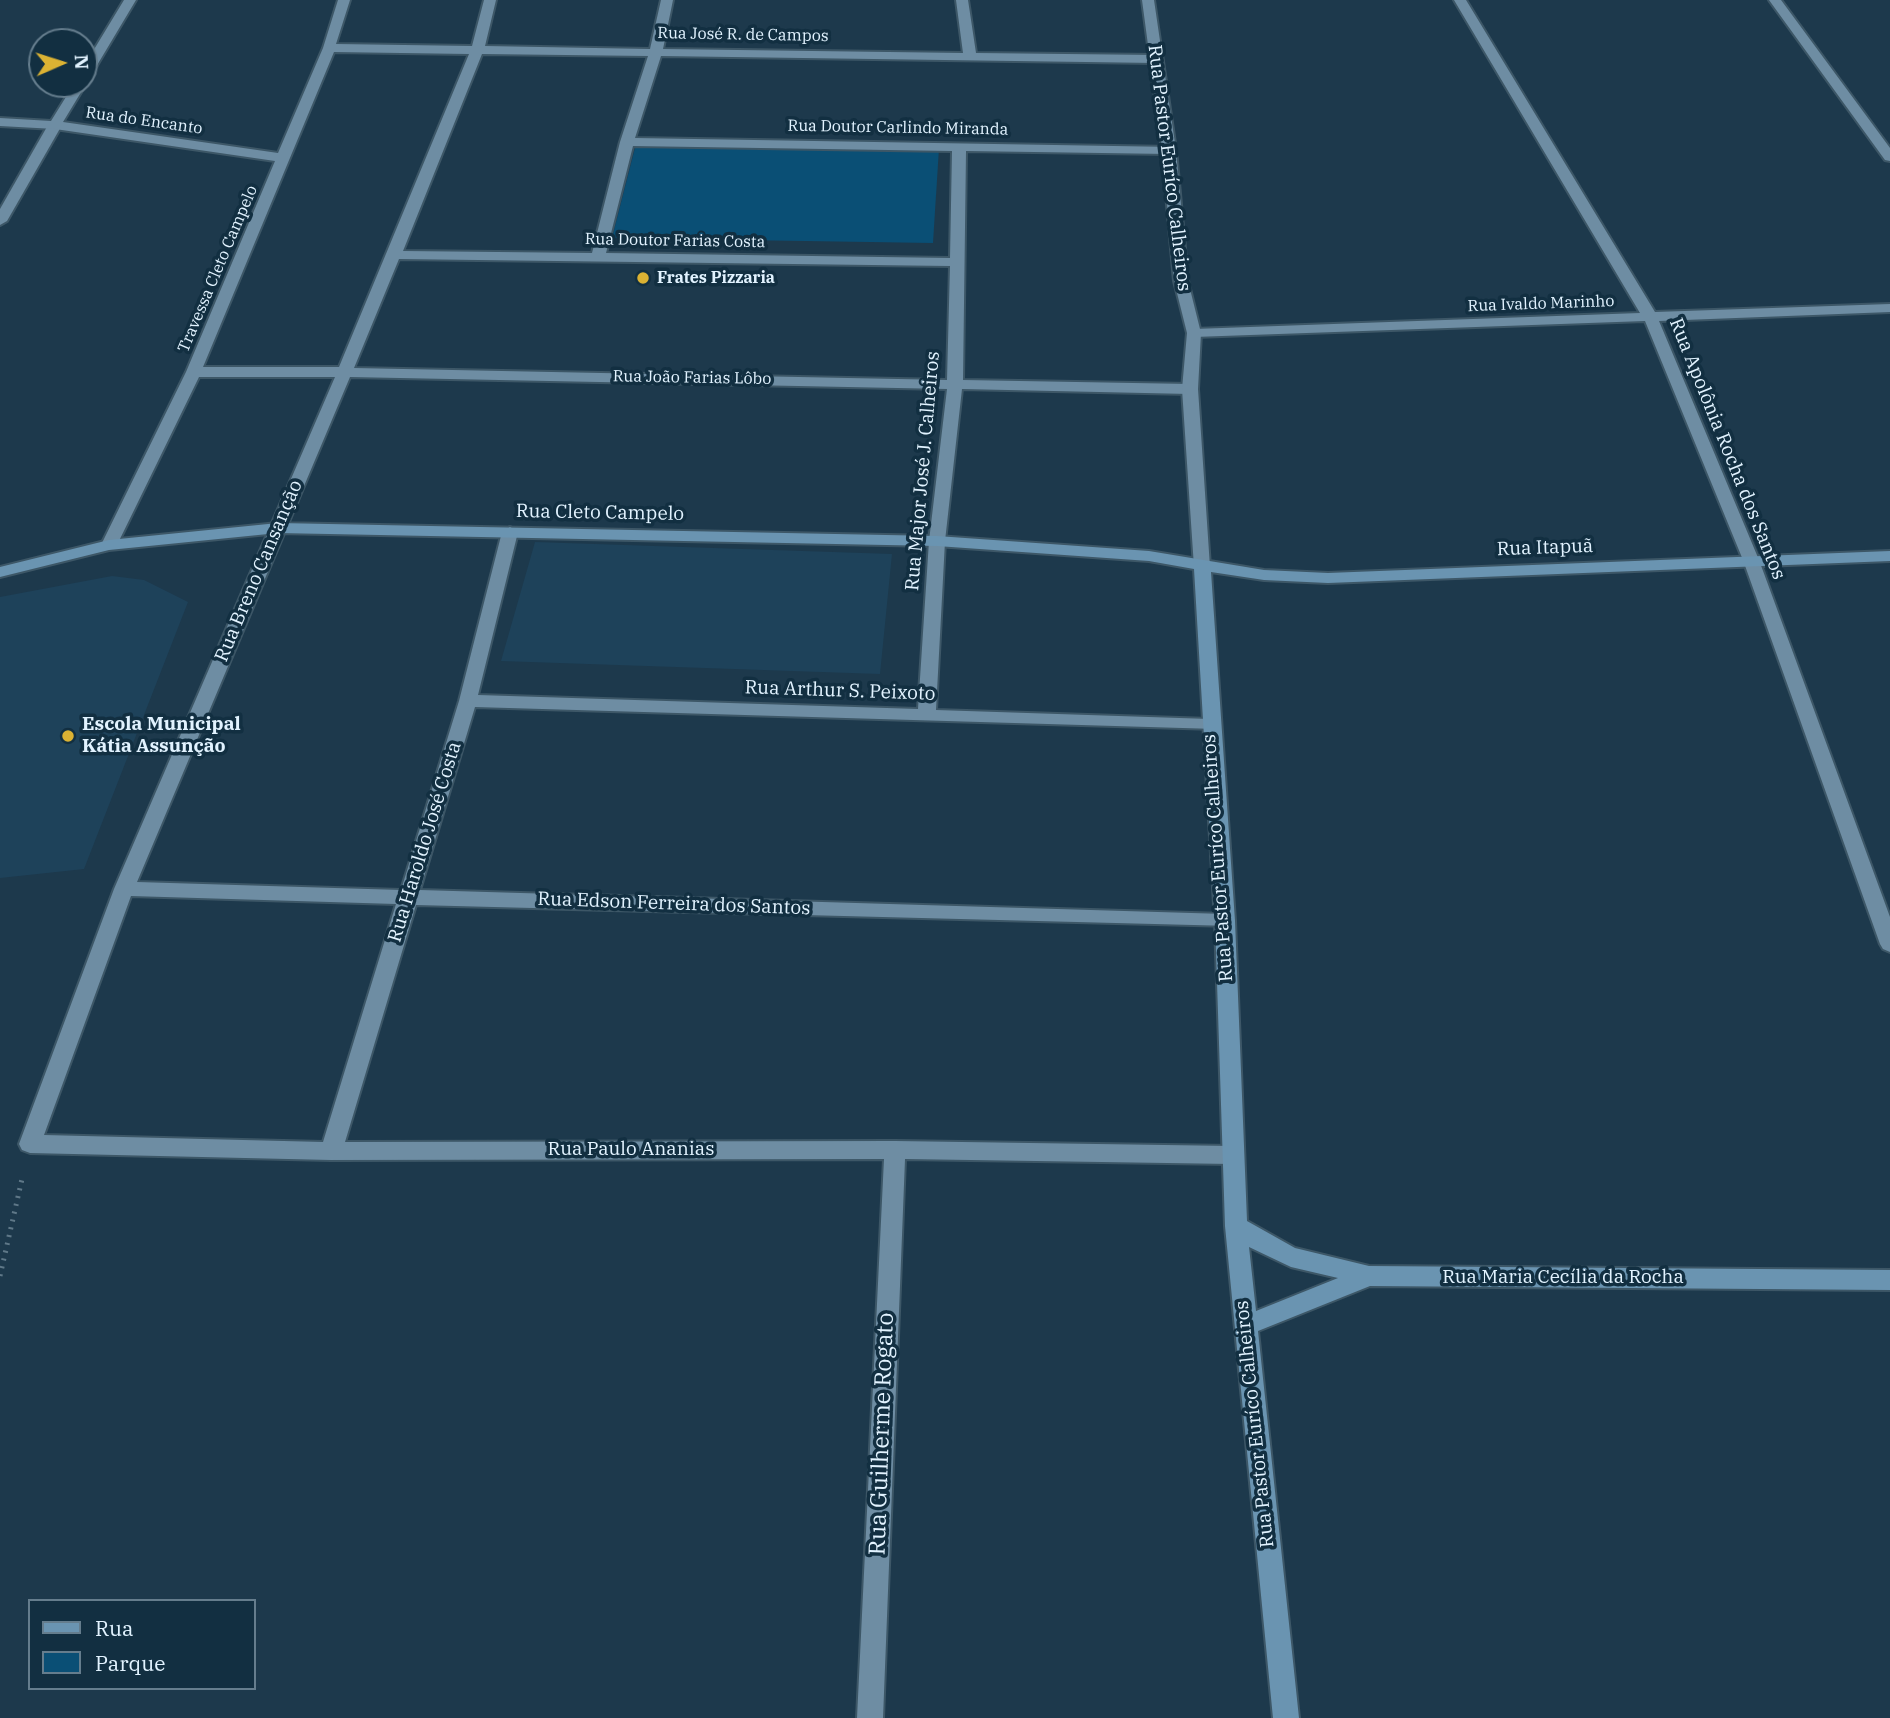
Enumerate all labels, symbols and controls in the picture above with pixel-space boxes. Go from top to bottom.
street label: Rua José R. de Campos [657,24,829,46]
north arrow [28,28,98,98]
street label: Rua Pastor Euríco Calheiros [1143,43,1195,293]
text: N [70,54,94,70]
street label: Rua do Encanto [84,103,204,139]
street label: Rua Doutor Carlindo Miranda [787,116,1009,140]
street label: Travessa Cleto Campelo [174,183,262,355]
street label: Rua Doutor Farias Costa [585,230,765,252]
place label: Frates Pizzaria [657,268,775,288]
marker: Frates Pizzaria [635,270,651,286]
street label: Rua Ivaldo Marinho [1467,292,1615,316]
street label: Rua Apolônia Rocha dos Santos [1664,315,1790,583]
street label: Rua Major José J. Calheiros [901,350,945,592]
street label: Rua João Farias Lôbo [613,367,771,389]
street label: Rua Breno Cansanção [210,477,308,665]
street label: Rua Cleto Campelo [516,500,684,526]
street label: Rua Itapuã [1496,535,1594,561]
street label: Rua Arthur S. Peixoto [744,676,936,706]
place label: Escola Municipal Kátia Assunção [82,714,241,758]
marker: Escola Municipal Kátia Assunção [60,728,76,744]
street label: Rua Pastor Euríco Calheiros [1198,733,1238,983]
street label: Rua Haroldo José Costa [384,739,466,945]
street label: Rua Edson Ferreira dos Santos [537,888,811,920]
street label: Rua Paulo Ananias [548,1139,714,1161]
street label: Rua Maria Cecília da Rocha [1442,1267,1684,1289]
street label: Rua Pastor Euríco Calheiros [1231,1299,1279,1549]
street label: Rua Guilherme Rogato [864,1312,900,1556]
legend [28,1599,256,1690]
text: Rua [95,1614,133,1642]
text: Parque [95,1649,165,1677]

